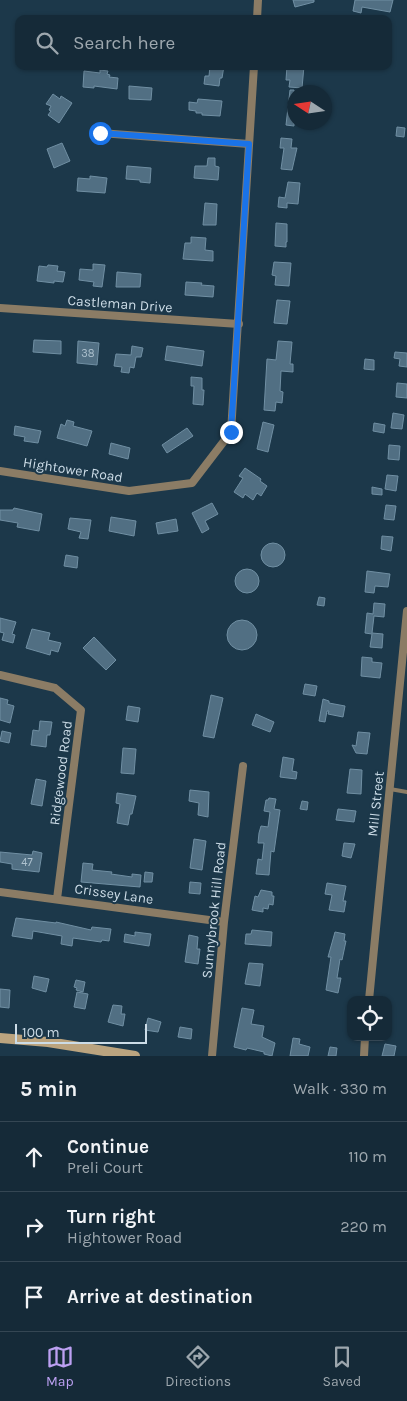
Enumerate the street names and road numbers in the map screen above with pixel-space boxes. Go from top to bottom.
street label: Castleman Drive [67,292,173,316]
street label: Hightower Road [22,454,124,486]
street label: Ridgewood Road [46,720,76,826]
street label: Mill Street [364,770,388,838]
street label: Sunnybrook Hill Road [198,841,230,979]
street label: Crissey Lane [73,880,155,908]

